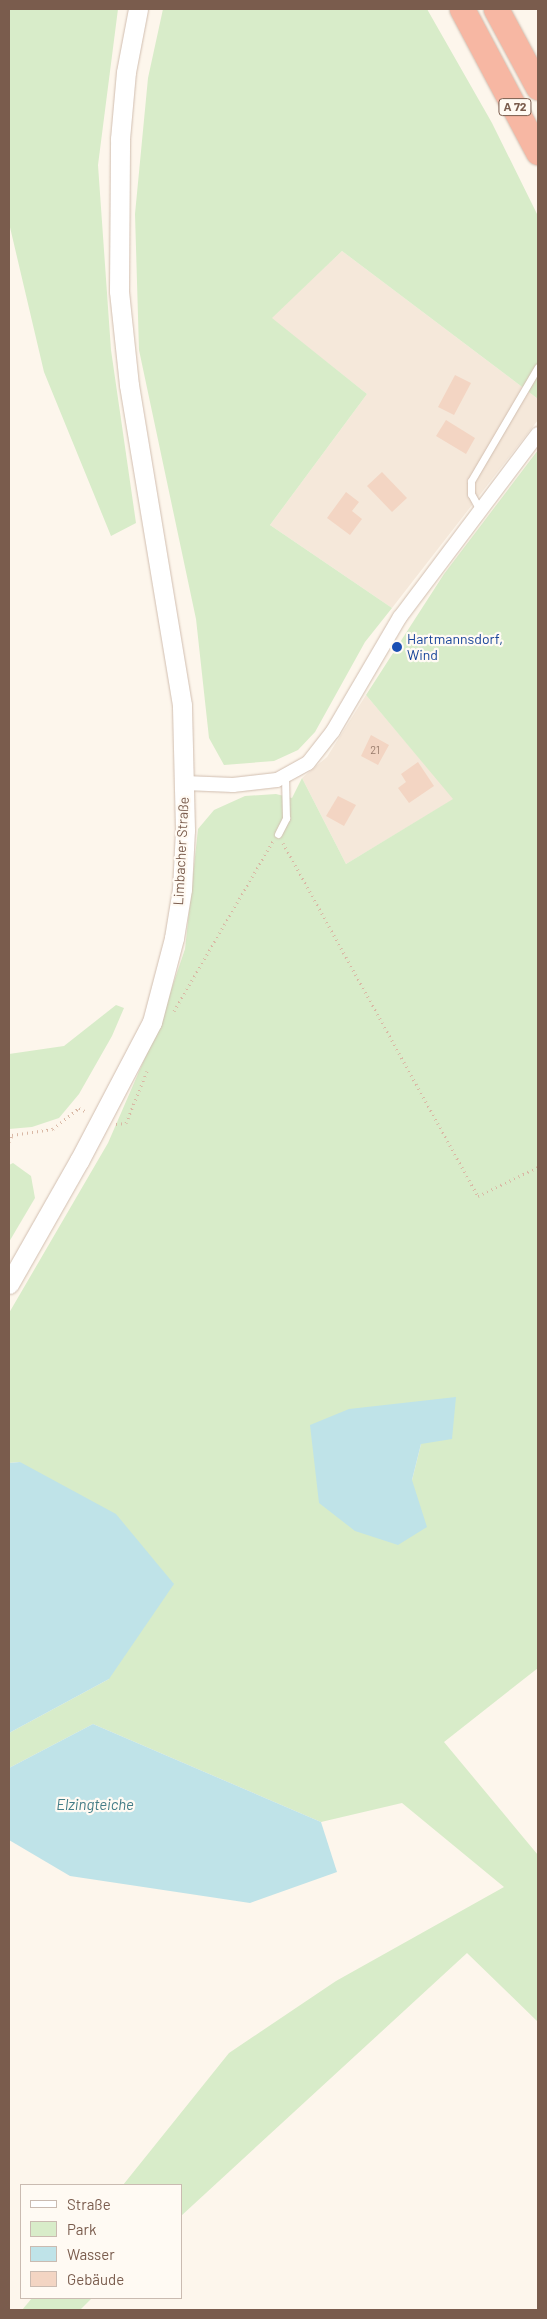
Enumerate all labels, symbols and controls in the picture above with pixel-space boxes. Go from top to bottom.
road number: A 72 [498,98,532,116]
place label: Hartmannsdorf, Wind [407,631,503,664]
marker: Hartmannsdorf, Wind [391,641,403,653]
house number: 21 [370,743,380,757]
street label: Limbacher Straße [170,796,192,906]
water label: Elzingteiche [56,1796,134,1814]
legend [20,2184,182,2299]
text: Straße [67,2195,111,2213]
text: Park [67,2220,96,2238]
text: Wasser [67,2245,115,2263]
text: Gebäude [67,2270,124,2288]

